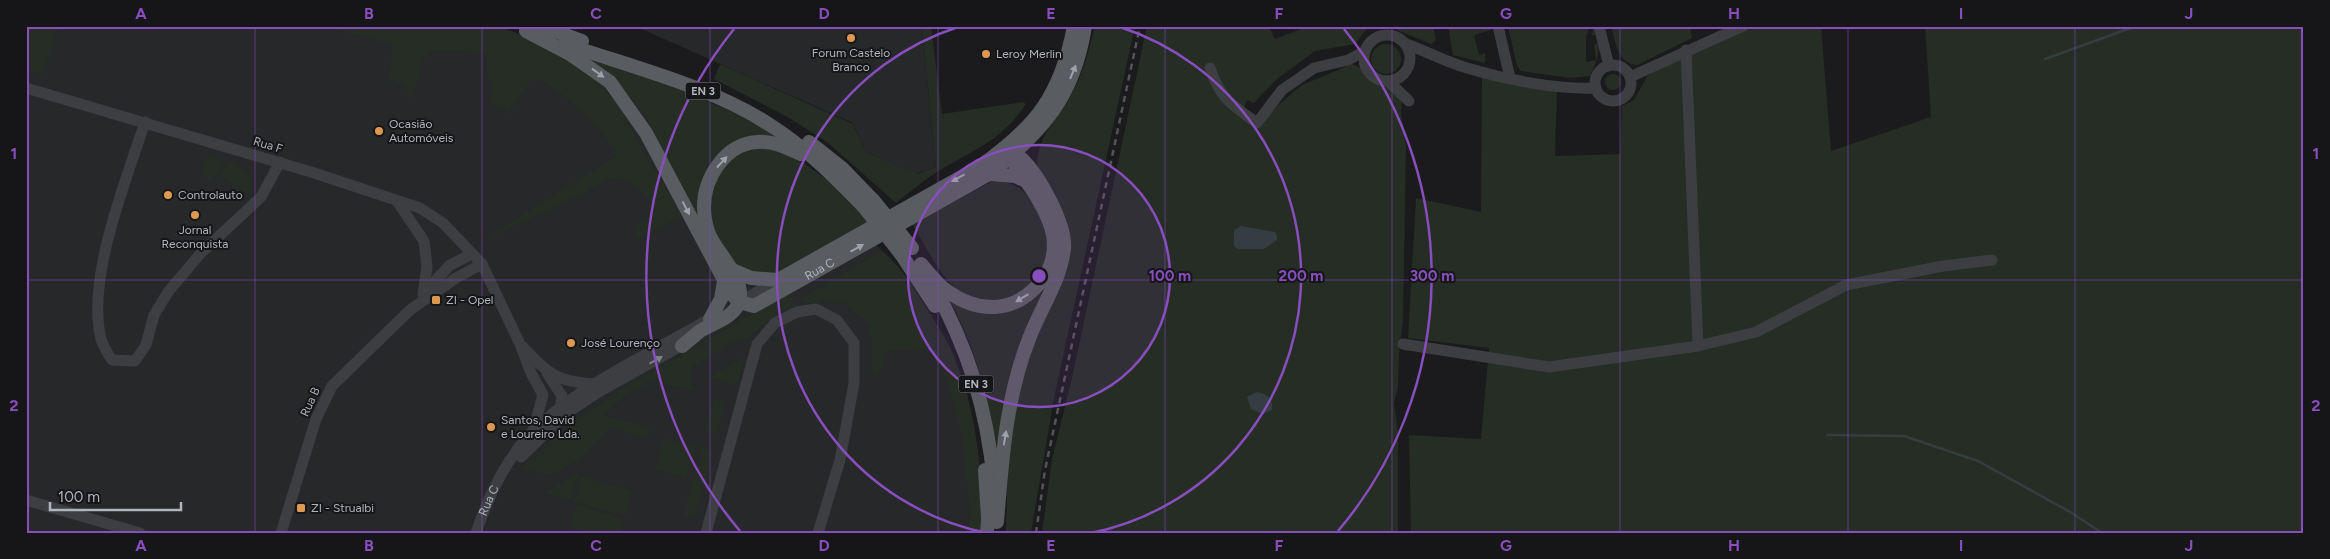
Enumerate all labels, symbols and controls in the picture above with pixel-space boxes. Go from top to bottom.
text: A [135,4,147,23]
text: B [364,4,374,23]
text: C [590,4,602,23]
text: D [818,4,830,23]
text: E [1046,4,1056,23]
text: F [1275,4,1284,23]
text: G [1500,4,1512,23]
text: H [1728,4,1740,23]
text: I [1959,4,1963,23]
text: J [2185,4,2193,23]
marker: Forum Castelo Branco [845,32,857,44]
place label: Forum Castelo Branco [812,46,890,74]
place label: Leroy Merlin [996,47,1062,61]
marker: Leroy Merlin [980,48,992,60]
one-way arrow [1070,65,1078,79]
one-way arrow [591,68,604,79]
road number: EN 3 [686,82,720,100]
place label: Ocasião Automóveis [389,117,454,145]
marker: Ocasião Automóveis [373,125,385,137]
street label: Rua F [252,134,285,156]
text: 1 [11,144,17,163]
text: 1 [2313,144,2319,163]
one-way arrow [716,156,728,168]
one-way arrow [952,174,965,183]
place label: Controlauto [178,188,243,202]
marker: Controlauto [162,189,174,201]
one-way arrow [682,201,690,216]
marker: Jornal Reconquista [189,209,201,221]
place label: Jornal Reconquista [162,223,228,251]
one-way arrow [851,243,864,252]
street label: Rua C [802,255,837,283]
centre of rings [1030,267,1048,285]
text: 100 m [1149,267,1191,285]
text: 200 m [1279,267,1323,285]
text: 300 m [1410,267,1454,285]
place label: ZI - Opel [446,293,493,307]
marker: ZI - Opel [430,294,442,306]
one-way arrow [1015,294,1028,303]
place label: José Lourenço [581,336,660,350]
marker: José Lourenço [565,337,577,349]
one-way arrow [650,356,663,365]
road number: EN 3 [958,376,994,392]
street label: Rua B [297,385,323,419]
text: 2 [9,396,19,415]
text: 2 [2311,396,2321,415]
place label: Santos, David e Loureiro Lda. [501,413,580,441]
marker: Santos, David e Loureiro Lda. [485,421,497,433]
one-way arrow [1001,430,1009,446]
scale bar [50,479,181,511]
street label: Rua C [476,483,502,518]
text: 100 m [58,488,100,506]
place label: ZI - Strualbi [311,501,374,515]
marker: ZI - Strualbi [295,502,307,514]
text: A [135,536,147,555]
text: B [364,536,374,555]
text: C [590,536,602,555]
text: D [818,536,830,555]
text: E [1046,536,1056,555]
text: F [1275,536,1284,555]
text: G [1500,536,1512,555]
text: H [1728,536,1740,555]
text: I [1959,536,1963,555]
text: J [2185,536,2193,555]

